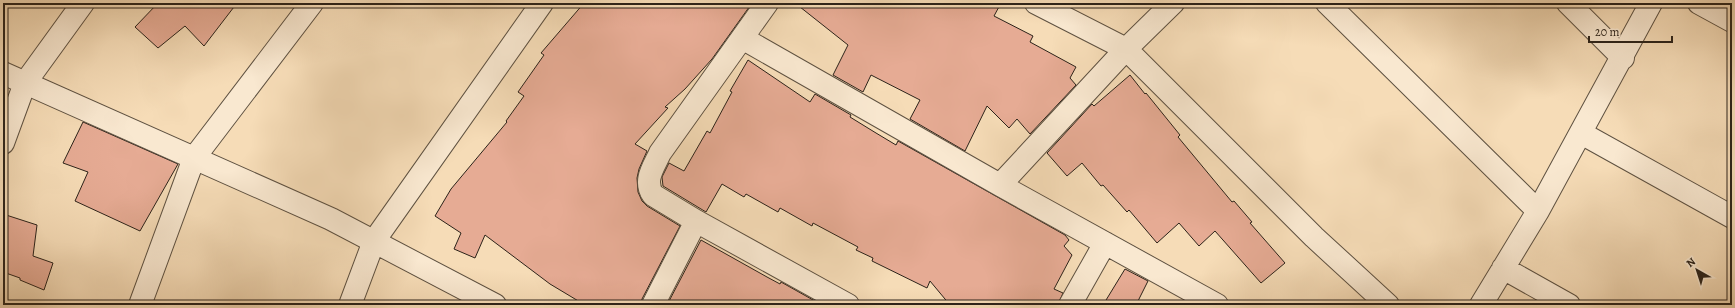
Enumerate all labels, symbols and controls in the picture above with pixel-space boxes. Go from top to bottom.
scale bar [1589,18,1672,44]
text: 20 m [1595,24,1619,40]
north arrow [1677,250,1717,290]
text: N [1683,254,1699,271]

